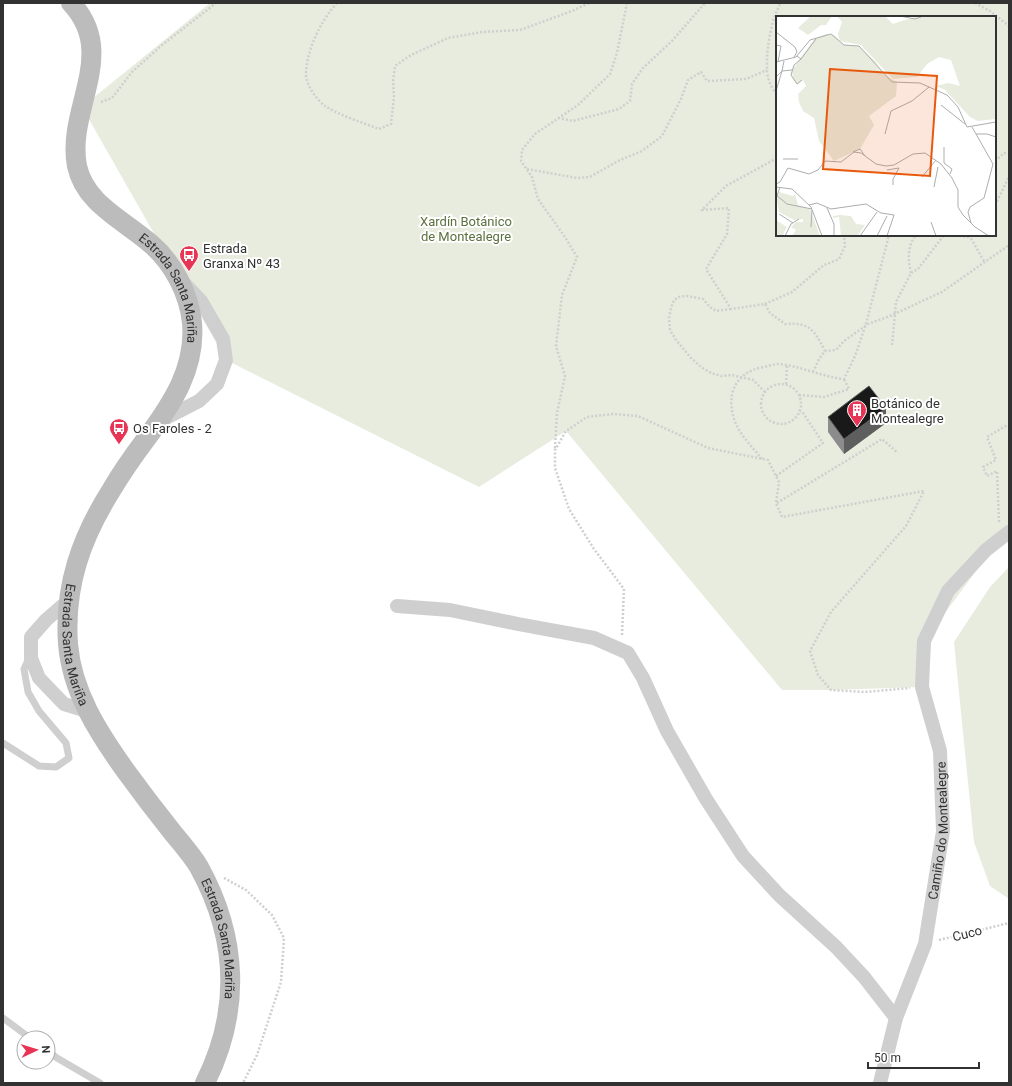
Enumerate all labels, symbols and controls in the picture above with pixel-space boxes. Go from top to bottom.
inset map [776,16,996,236]
park label: Xardín Botánico de Montealegre [420,214,512,244]
street label: Estrada Santa Mariña [136,230,199,343]
place label: Estrada Granxa Nº 43 [203,241,280,271]
bus stop icon: Estrada Granxa Nº 43 [178,244,200,272]
place label: Botánico de Montealegre [871,396,944,426]
building icon: Botánico de Montealegre [846,399,868,427]
bus stop icon: Os Faroles - 2 [108,417,130,445]
place label: Os Faroles - 2 [133,421,212,436]
street label: Estrada Santa Mariña [59,582,91,708]
street label: Camiño do Montealegre [925,761,951,901]
street label: Estrada Santa Mariña [198,876,237,1000]
street label: Cuco [951,923,983,944]
north arrow [16,1030,56,1070]
scale bar [868,1044,979,1070]
text: N [39,1045,52,1054]
text: 50 m [874,1051,901,1065]

